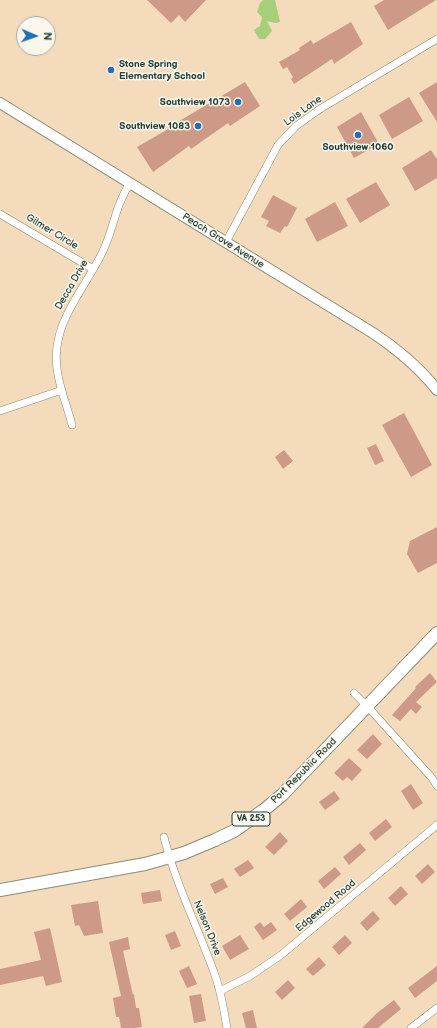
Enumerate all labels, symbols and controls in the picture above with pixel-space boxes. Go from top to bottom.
north arrow [16,16,56,56]
text: N [41,32,54,41]
place label: Stone Spring Elementary School [119,58,205,82]
marker: Stone Spring Elementary School [106,65,116,75]
street label: Lois Lane [282,93,324,129]
place label: Southview 1073 [160,96,230,108]
marker: Southview 1073 [233,97,243,107]
place label: Southview 1083 [119,120,190,132]
marker: Southview 1083 [193,121,203,131]
marker: Southview 1060 [353,130,363,140]
place label: Southview 1060 [322,141,394,153]
street label: Peach Grove Avenue [180,211,266,271]
street label: Gilmer Circle [24,212,80,252]
street label: Decca Drive [53,258,91,312]
street label: Port Republic Road [269,736,339,806]
road number: VA 253 [232,812,270,826]
street label: Edgewood Road [294,877,358,935]
street label: Nelson Drive [191,899,223,957]

